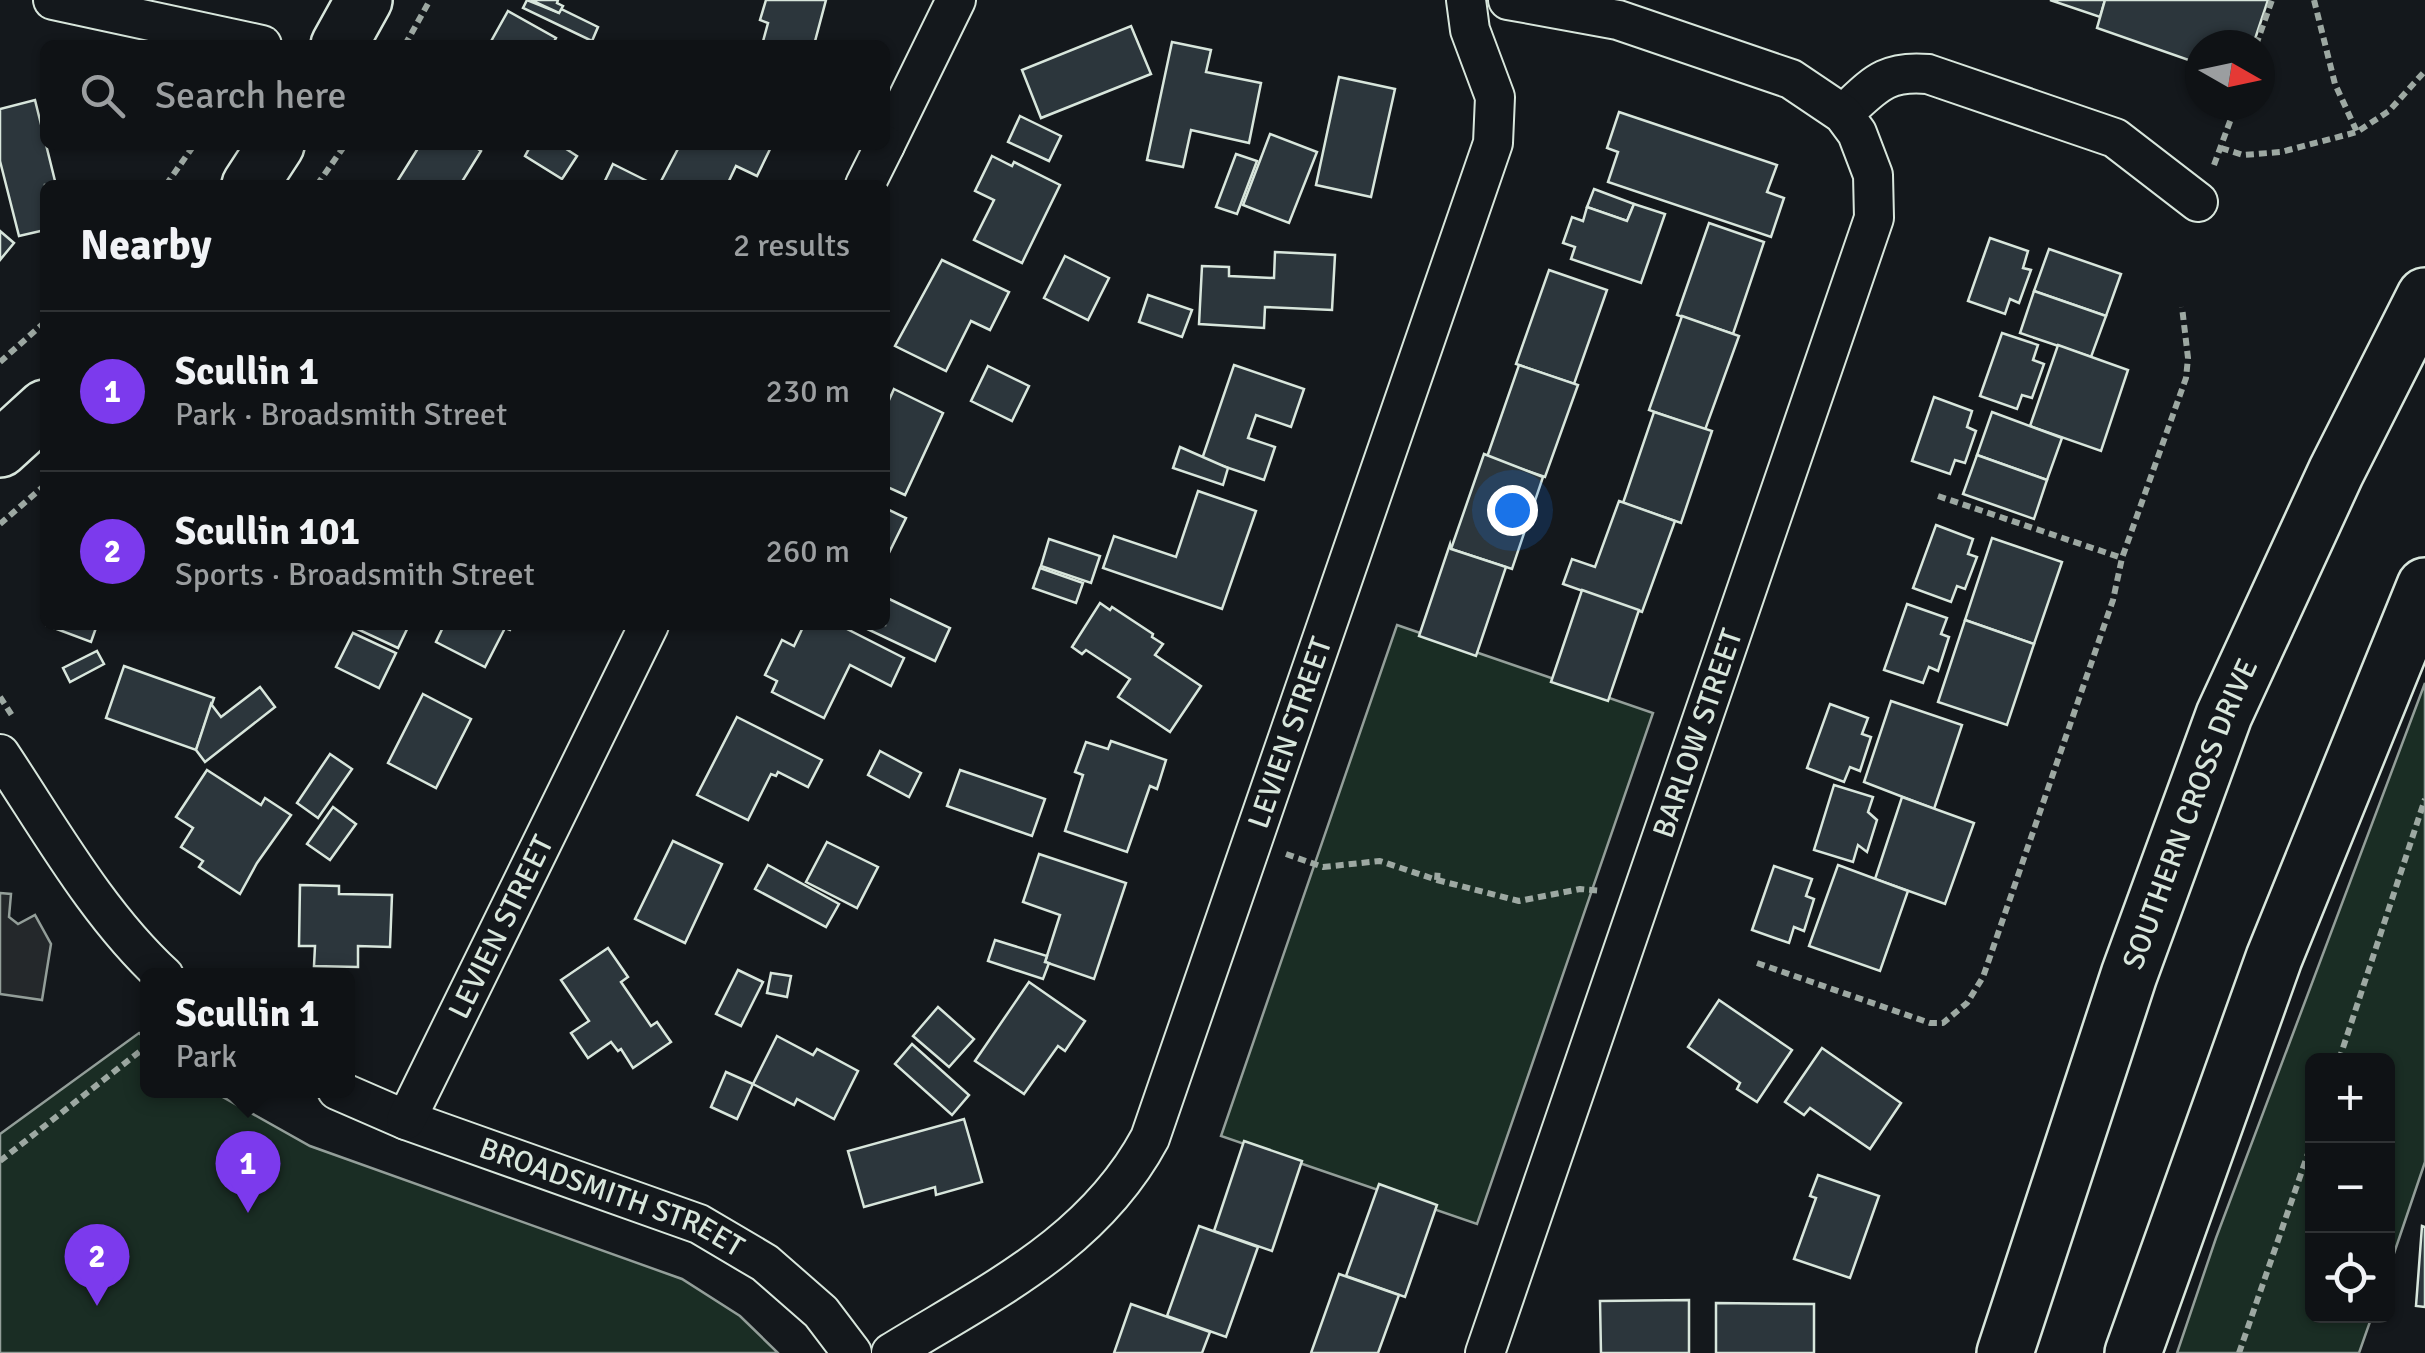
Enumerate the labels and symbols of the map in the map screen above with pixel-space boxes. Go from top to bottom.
north arrow [2185,30,2275,120]
your location [1487,485,1538,536]
street label: BARLOW STREET [1644,624,1750,843]
street label: LEVIEN STREET [1240,632,1340,833]
street label: SOUTHERN CROSS DRIVE [2114,653,2266,974]
street label: LEVIEN STREET [440,829,561,1025]
street label: BROADSMITH STREET [474,1129,751,1265]
pin: 1 [216,1130,280,1213]
pin: 2 [64,1224,130,1306]

